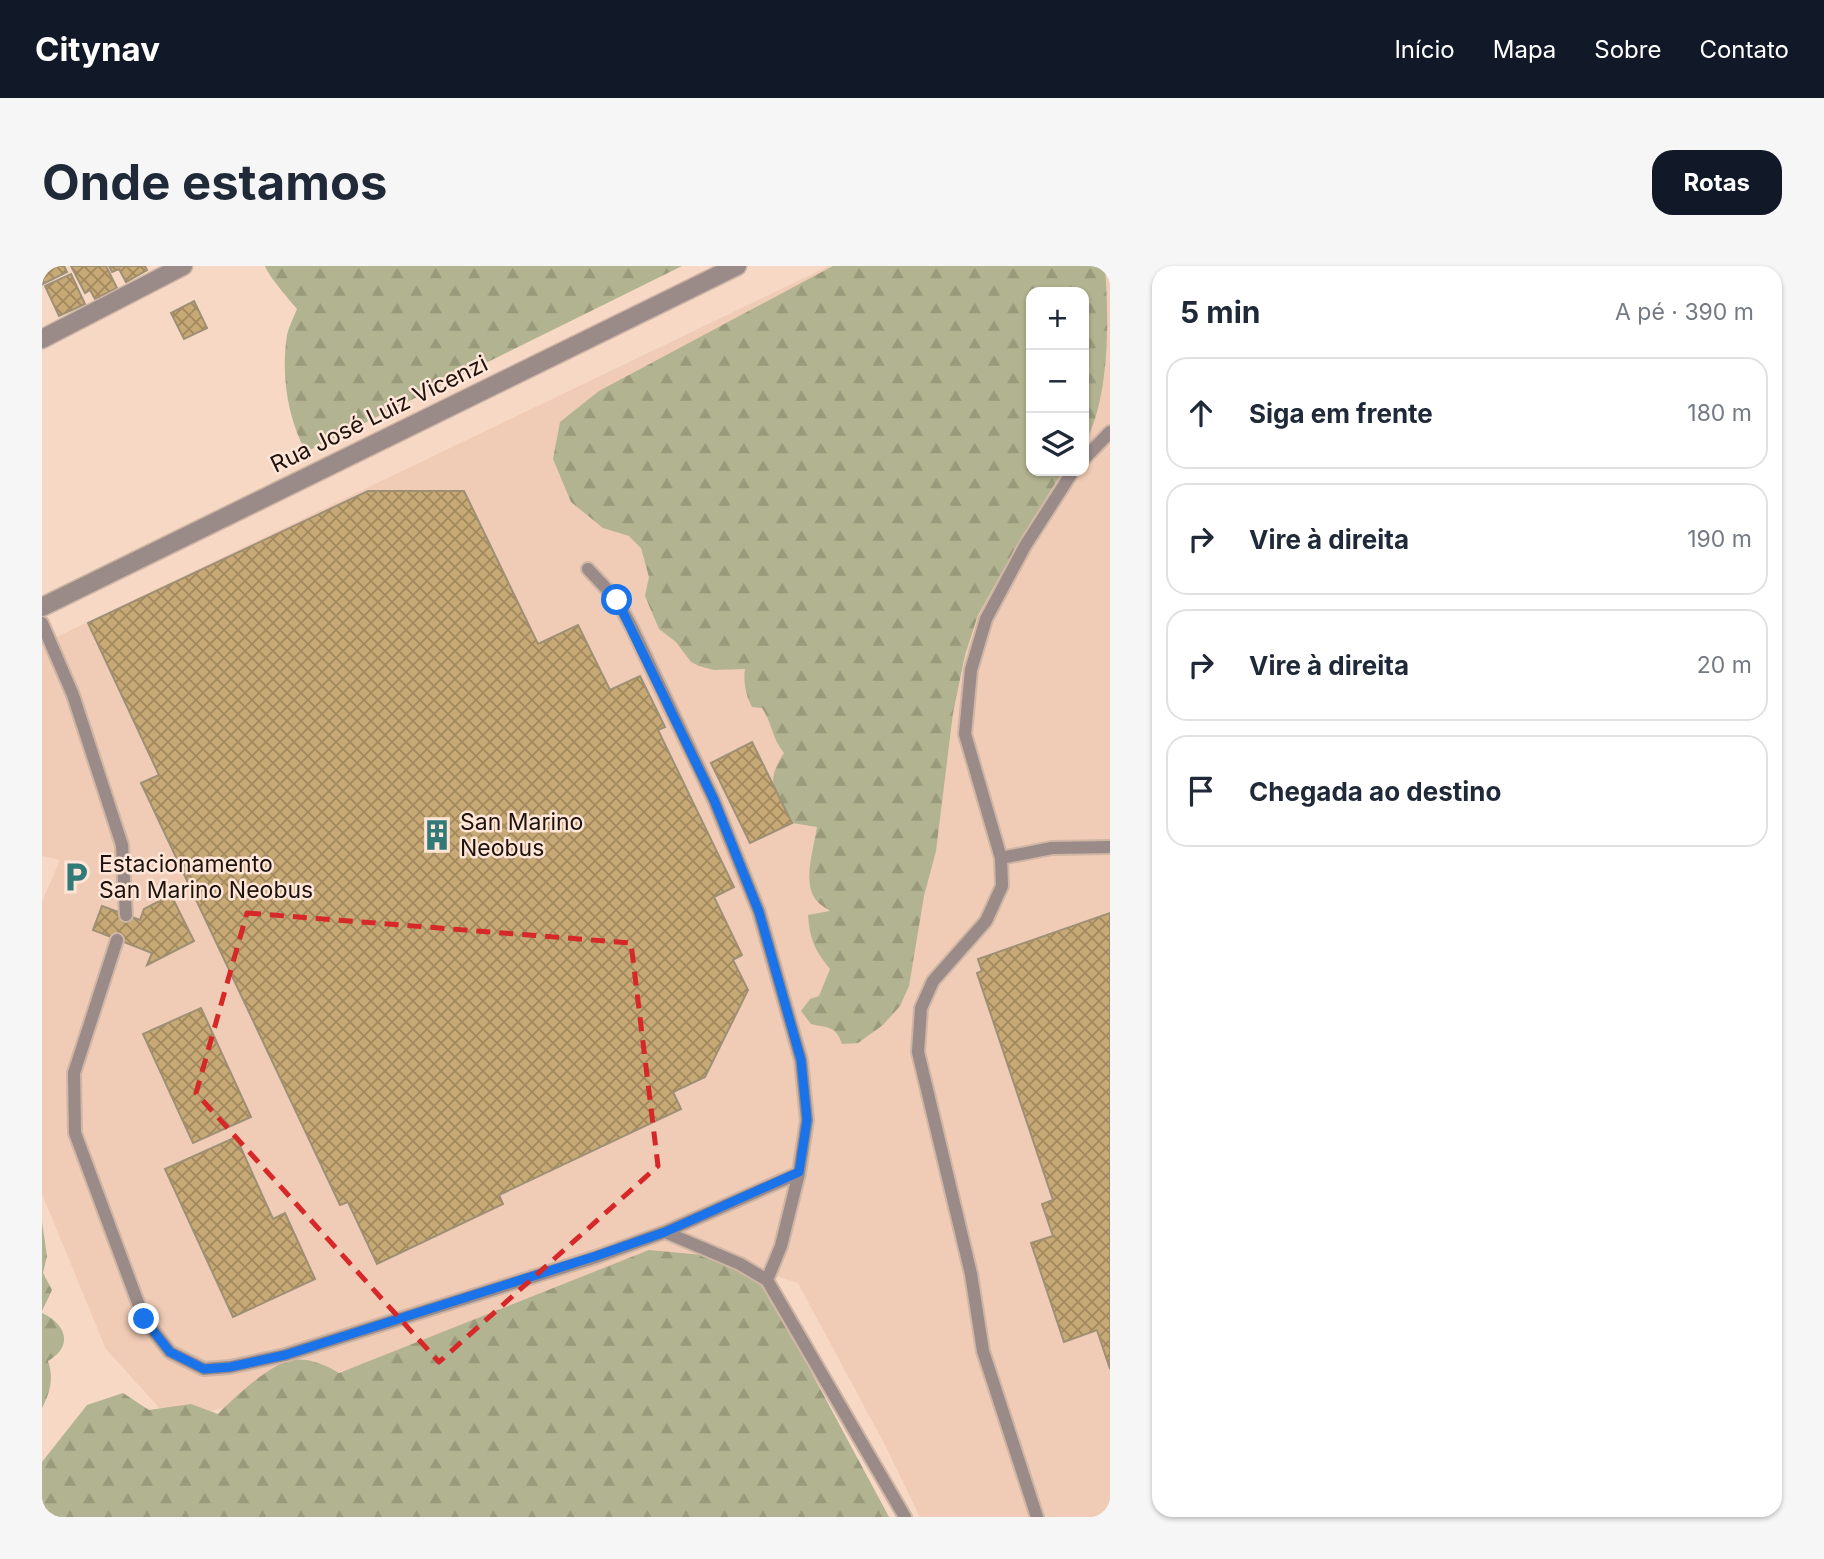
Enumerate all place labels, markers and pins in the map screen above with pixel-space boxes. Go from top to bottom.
place label: San Marino Neobus [460,808,583,862]
building icon: San Marino Neobus [420,818,454,852]
place label: Estacionamento San Marino Neobus [99,850,313,904]
parking icon: Estacionamento San Marino Neobus [59,860,93,894]

